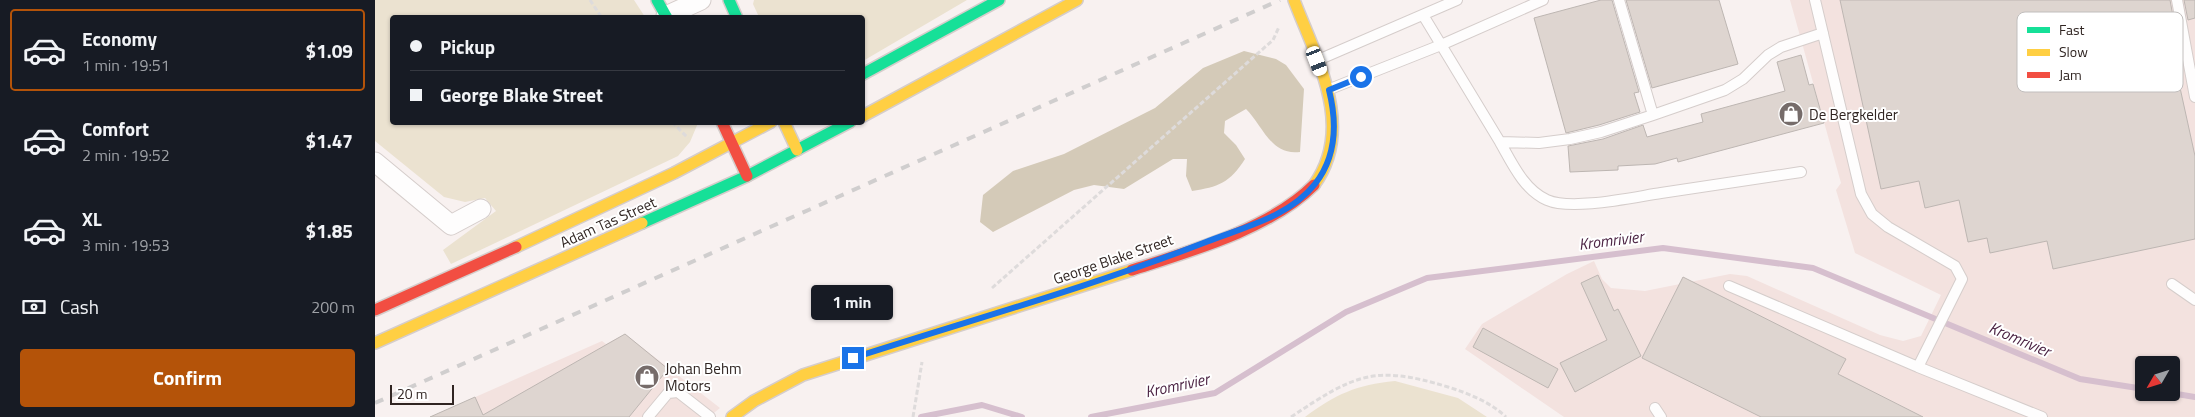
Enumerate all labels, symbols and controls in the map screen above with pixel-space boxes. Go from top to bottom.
legend [2017,12,2183,92]
text: Fast [2059,19,2084,40]
text: Economy [82,24,157,53]
icon: car [22,28,67,73]
text: Pickup [440,32,495,61]
text: $1.09 [306,36,353,65]
text: Slow [2059,41,2088,62]
car [1304,44,1329,78]
text: 1 min · 19:51 [82,53,170,77]
text: Jam [2059,64,2082,85]
route start [1350,66,1372,88]
text: George Blake Street [440,80,603,109]
shop icon: De Bergkelder [1778,101,1804,127]
place label: De Bergkelder [1809,103,1898,126]
text: Comfort [82,114,149,143]
icon: car [22,118,67,163]
text: $1.47 [306,126,353,155]
text: 2 min · 19:52 [82,143,170,167]
street label: Adam Tas Street [556,190,660,253]
text: XL [82,204,102,233]
icon: car [22,208,67,253]
text: $1.85 [306,216,353,245]
water label: Kromrivier [1577,224,1647,256]
street label: George Blake Street [1050,228,1177,290]
text: 3 min · 19:53 [82,233,170,257]
callout: 1 min [812,286,894,320]
text: 1 min [833,290,871,314]
text: Cash [60,292,99,321]
icon: cash [20,293,48,321]
text: 200 m [311,295,355,319]
water label: Kromrivier [1985,315,2056,363]
route end [842,347,864,369]
button: Confirm [20,349,355,407]
north arrow [2135,356,2180,401]
map controls [2135,356,2180,401]
place label: Johan Behm Motors [665,357,742,397]
shop icon: Johan Behm Motors [634,364,660,390]
water label: Kromrivier [1143,366,1213,403]
scale bar [390,382,454,405]
text: 20 m [397,383,427,404]

